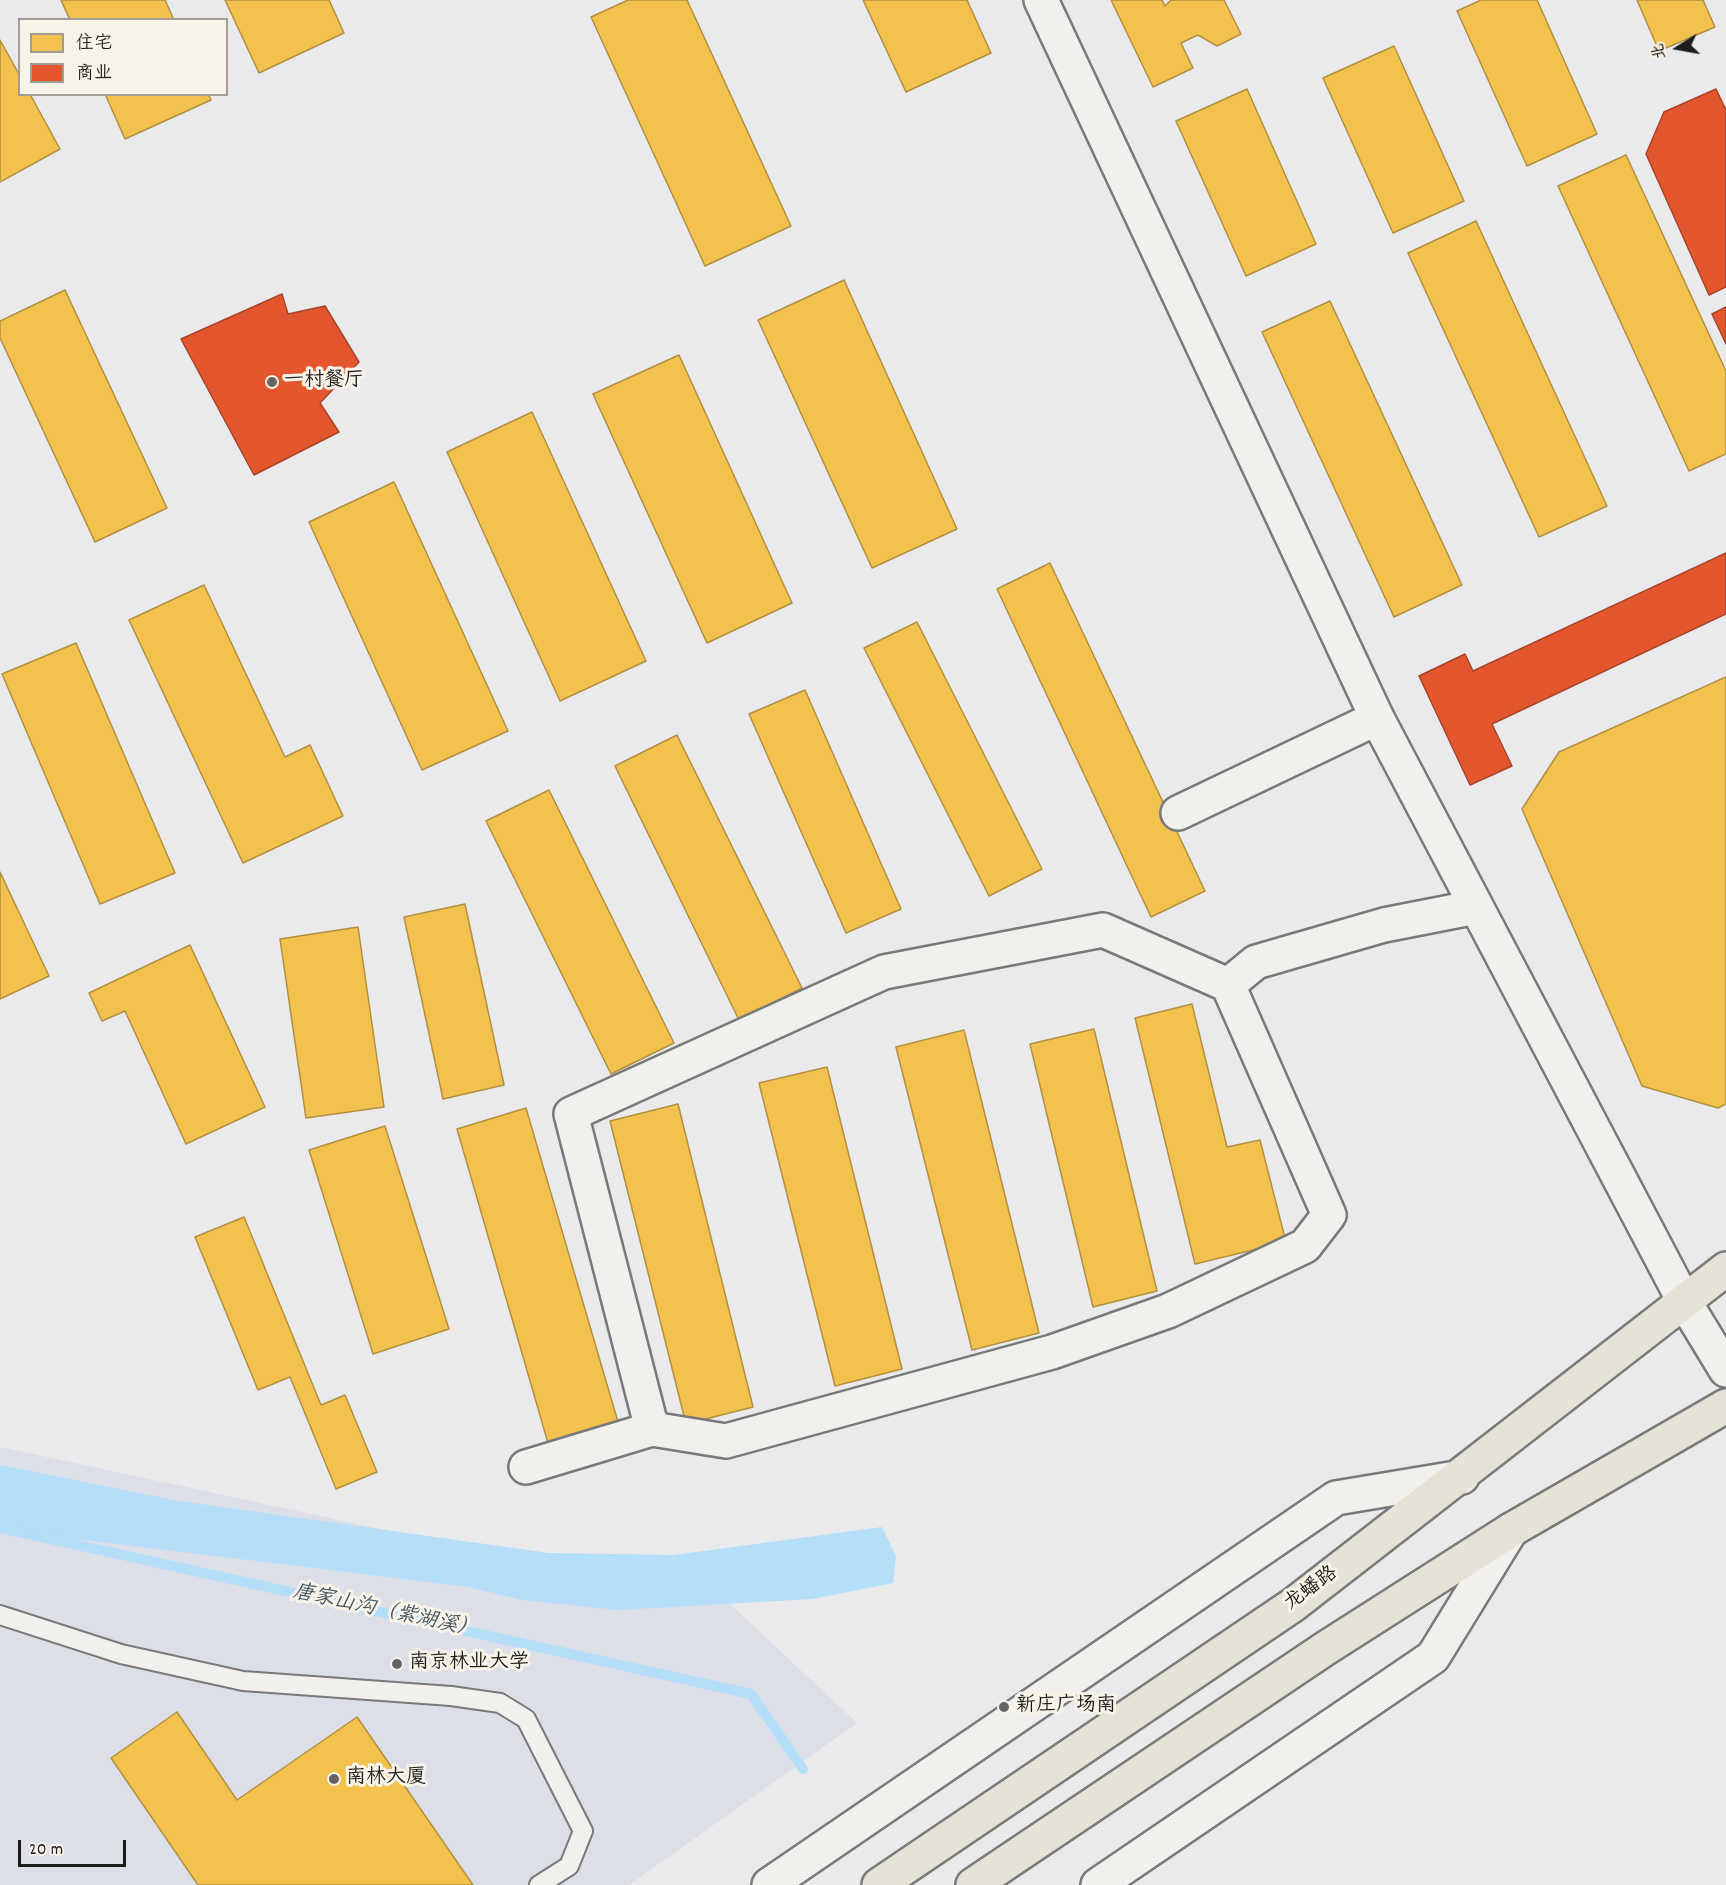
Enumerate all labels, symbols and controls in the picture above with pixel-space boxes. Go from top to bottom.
legend [18,18,228,96]
north arrow [1648,18,1708,78]
text: 住宅 [76,32,112,57]
text: 北 [1647,41,1673,62]
text: 商业 [76,62,112,87]
place label: 一村餐厅 [284,370,364,394]
marker: 一村餐厅 [265,375,279,389]
street label: 龙蟠路 [1281,1563,1343,1617]
water label: 唐家山沟（紫湖溪） [290,1581,480,1645]
place label: 南京林业大学 [409,1652,529,1676]
marker: 南京林业大学 [390,1657,404,1671]
place label: 新庄广场南 [1016,1695,1116,1719]
marker: 新庄广场南 [997,1700,1011,1714]
place label: 南林大厦 [346,1767,426,1791]
marker: 南林大厦 [327,1772,341,1786]
scale bar [21,1828,129,1866]
text: 20 m [29,1838,63,1863]

